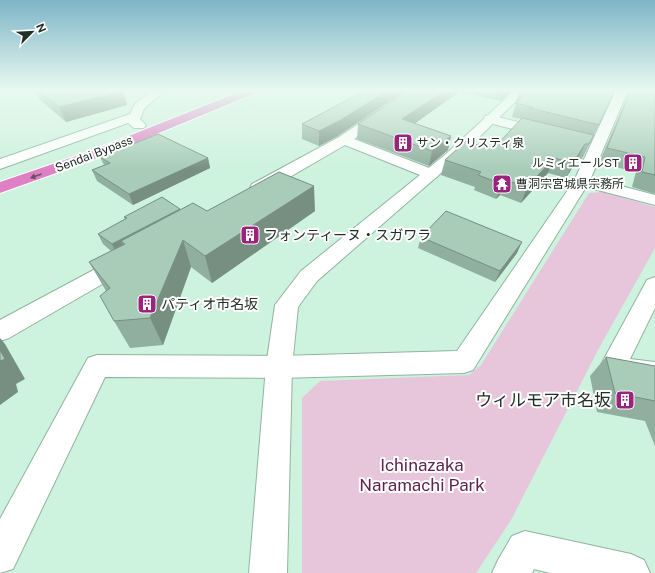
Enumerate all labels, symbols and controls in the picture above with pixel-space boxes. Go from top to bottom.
north arrow [12,12,52,52]
text: N [34,22,48,34]
building icon: サン・クリスティ泉 [392,132,414,154]
street label: Sendai Bypass [53,133,135,175]
place label: サン・クリスティ泉 [417,136,524,150]
building icon: ルミィエールST [622,152,644,174]
place label: ルミィエールST [532,156,619,170]
one-way arrow [29,173,41,179]
temple icon: 曹洞宗宮城県宗務所 [491,173,513,195]
place label: 曹洞宗宮城県宗務所 [516,177,624,191]
building icon: フォンティーヌ・スガワラ [239,224,261,246]
place label: フォンティーヌ・スガワラ [264,227,431,243]
building icon: パティオ市名坂 [136,293,158,315]
place label: パティオ市名坂 [161,296,258,312]
building icon: ウィルモア市名坂 [614,389,636,411]
place label: ウィルモア市名坂 [475,390,611,410]
park label: Ichinazaka Naramachi Park [359,455,485,495]

